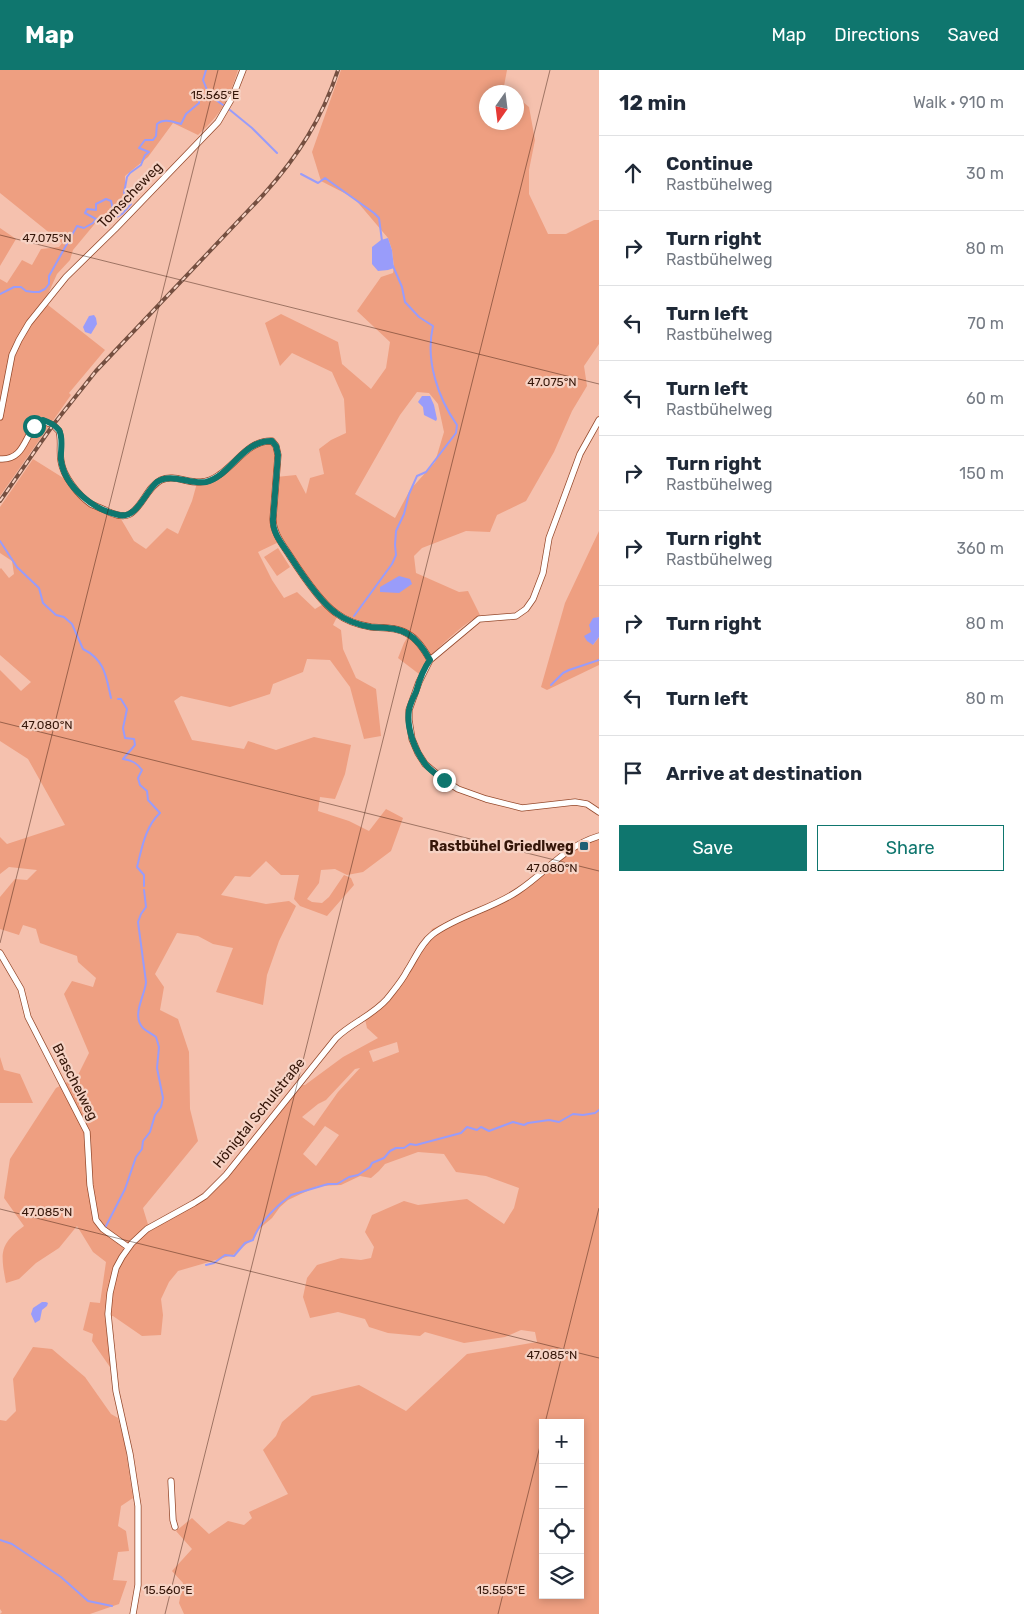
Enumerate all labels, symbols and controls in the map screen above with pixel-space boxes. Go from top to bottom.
text: Map [25,21,74,49]
text: Map [771,24,806,46]
text: Directions [834,24,920,46]
text: Saved [948,24,999,46]
north arrow [479,85,524,130]
text: 15.565°E [191,88,239,102]
text: 12 min [619,90,686,115]
text: Walk · 910 m [913,93,1004,112]
text: Continue [666,152,753,175]
street label: Tomscheweg [94,158,166,232]
icon: ahead [619,159,647,187]
text: 30 m [966,164,1004,183]
text: Rastbühelweg [666,175,773,194]
text: Turn right [666,227,761,250]
text: 47.075°N [22,231,72,245]
icon: right [619,234,647,262]
text: 80 m [966,239,1004,258]
text: Rastbühelweg [666,250,773,269]
text: Turn left [666,302,748,325]
icon: left [619,309,647,337]
text: 70 m [967,314,1004,333]
text: Rastbühelweg [666,325,773,344]
text: 47.075°N [527,375,577,389]
text: Turn left [666,377,748,400]
icon: left [619,384,647,412]
text: 60 m [966,389,1004,408]
text: Rastbühelweg [666,400,773,419]
route start [23,415,46,438]
text: Turn right [666,452,761,475]
icon: right [619,459,647,487]
text: 150 m [959,464,1004,483]
text: Rastbühelweg [666,475,773,494]
text: Turn right [666,527,761,550]
icon: right [619,534,647,562]
text: 360 m [956,539,1004,558]
text: Rastbühelweg [666,550,773,569]
icon: right [619,609,647,637]
text: Turn right [666,612,761,635]
text: 80 m [966,614,1004,633]
icon: left [619,684,647,712]
text: Turn left [666,687,748,710]
text: 80 m [966,689,1004,708]
text: 47.080°N [21,718,73,732]
icon: arrive [619,759,647,787]
text: Arrive at destination [666,762,862,785]
route end [433,769,456,792]
button: Save [619,825,807,871]
button: Share [817,825,1004,871]
place label: Rastbühel Griedlweg [429,838,574,855]
marker: Rastbühel Griedlweg [578,840,590,852]
text: 47.080°N [526,861,578,875]
street label: Braschelweg [48,1041,102,1123]
street label: Hönigtal Schulstraße [209,1054,309,1171]
text: 47.085°N [22,1205,72,1219]
text: 47.085°N [527,1348,577,1362]
map controls [539,1419,584,1599]
button: + [539,1419,584,1464]
button: − [539,1464,584,1509]
button: locate [539,1509,584,1554]
button: layers [539,1554,584,1599]
text: 15.560°E [143,1583,193,1597]
text: 15.555°E [477,1583,525,1597]

